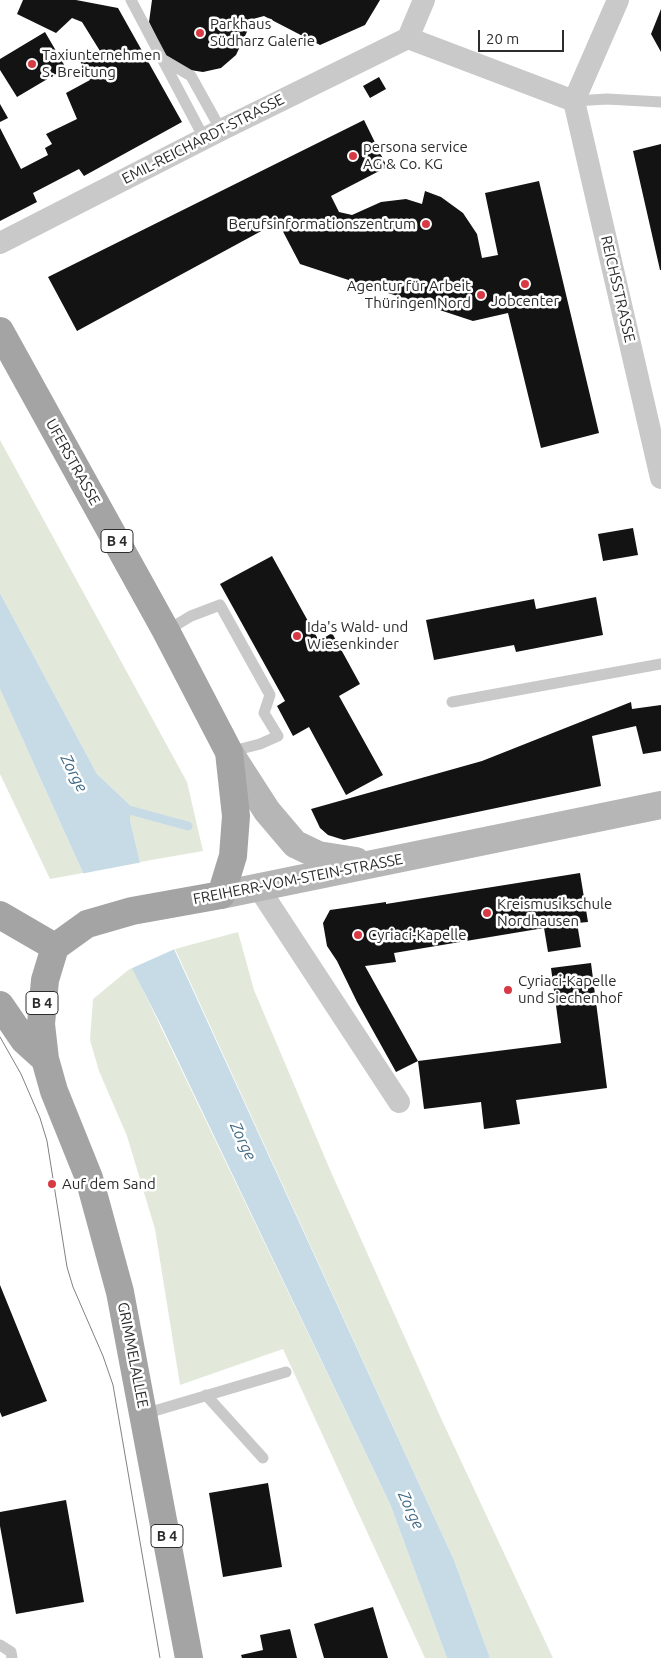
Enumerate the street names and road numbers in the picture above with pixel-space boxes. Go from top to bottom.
street label: EMIL-REICHARDT-STRASSE [119,90,287,188]
street label: REICHSSTRASSE [597,234,639,344]
street label: UFERSTRASSE [42,416,104,508]
road number: B 4 [101,530,133,552]
street label: FREIHERR-VOM-STEIN-STRASSE [192,850,404,908]
road number: B 4 [26,991,58,1014]
street label: GRIMMELALLEE [114,1301,152,1409]
road number: B 4 [151,1524,183,1548]

